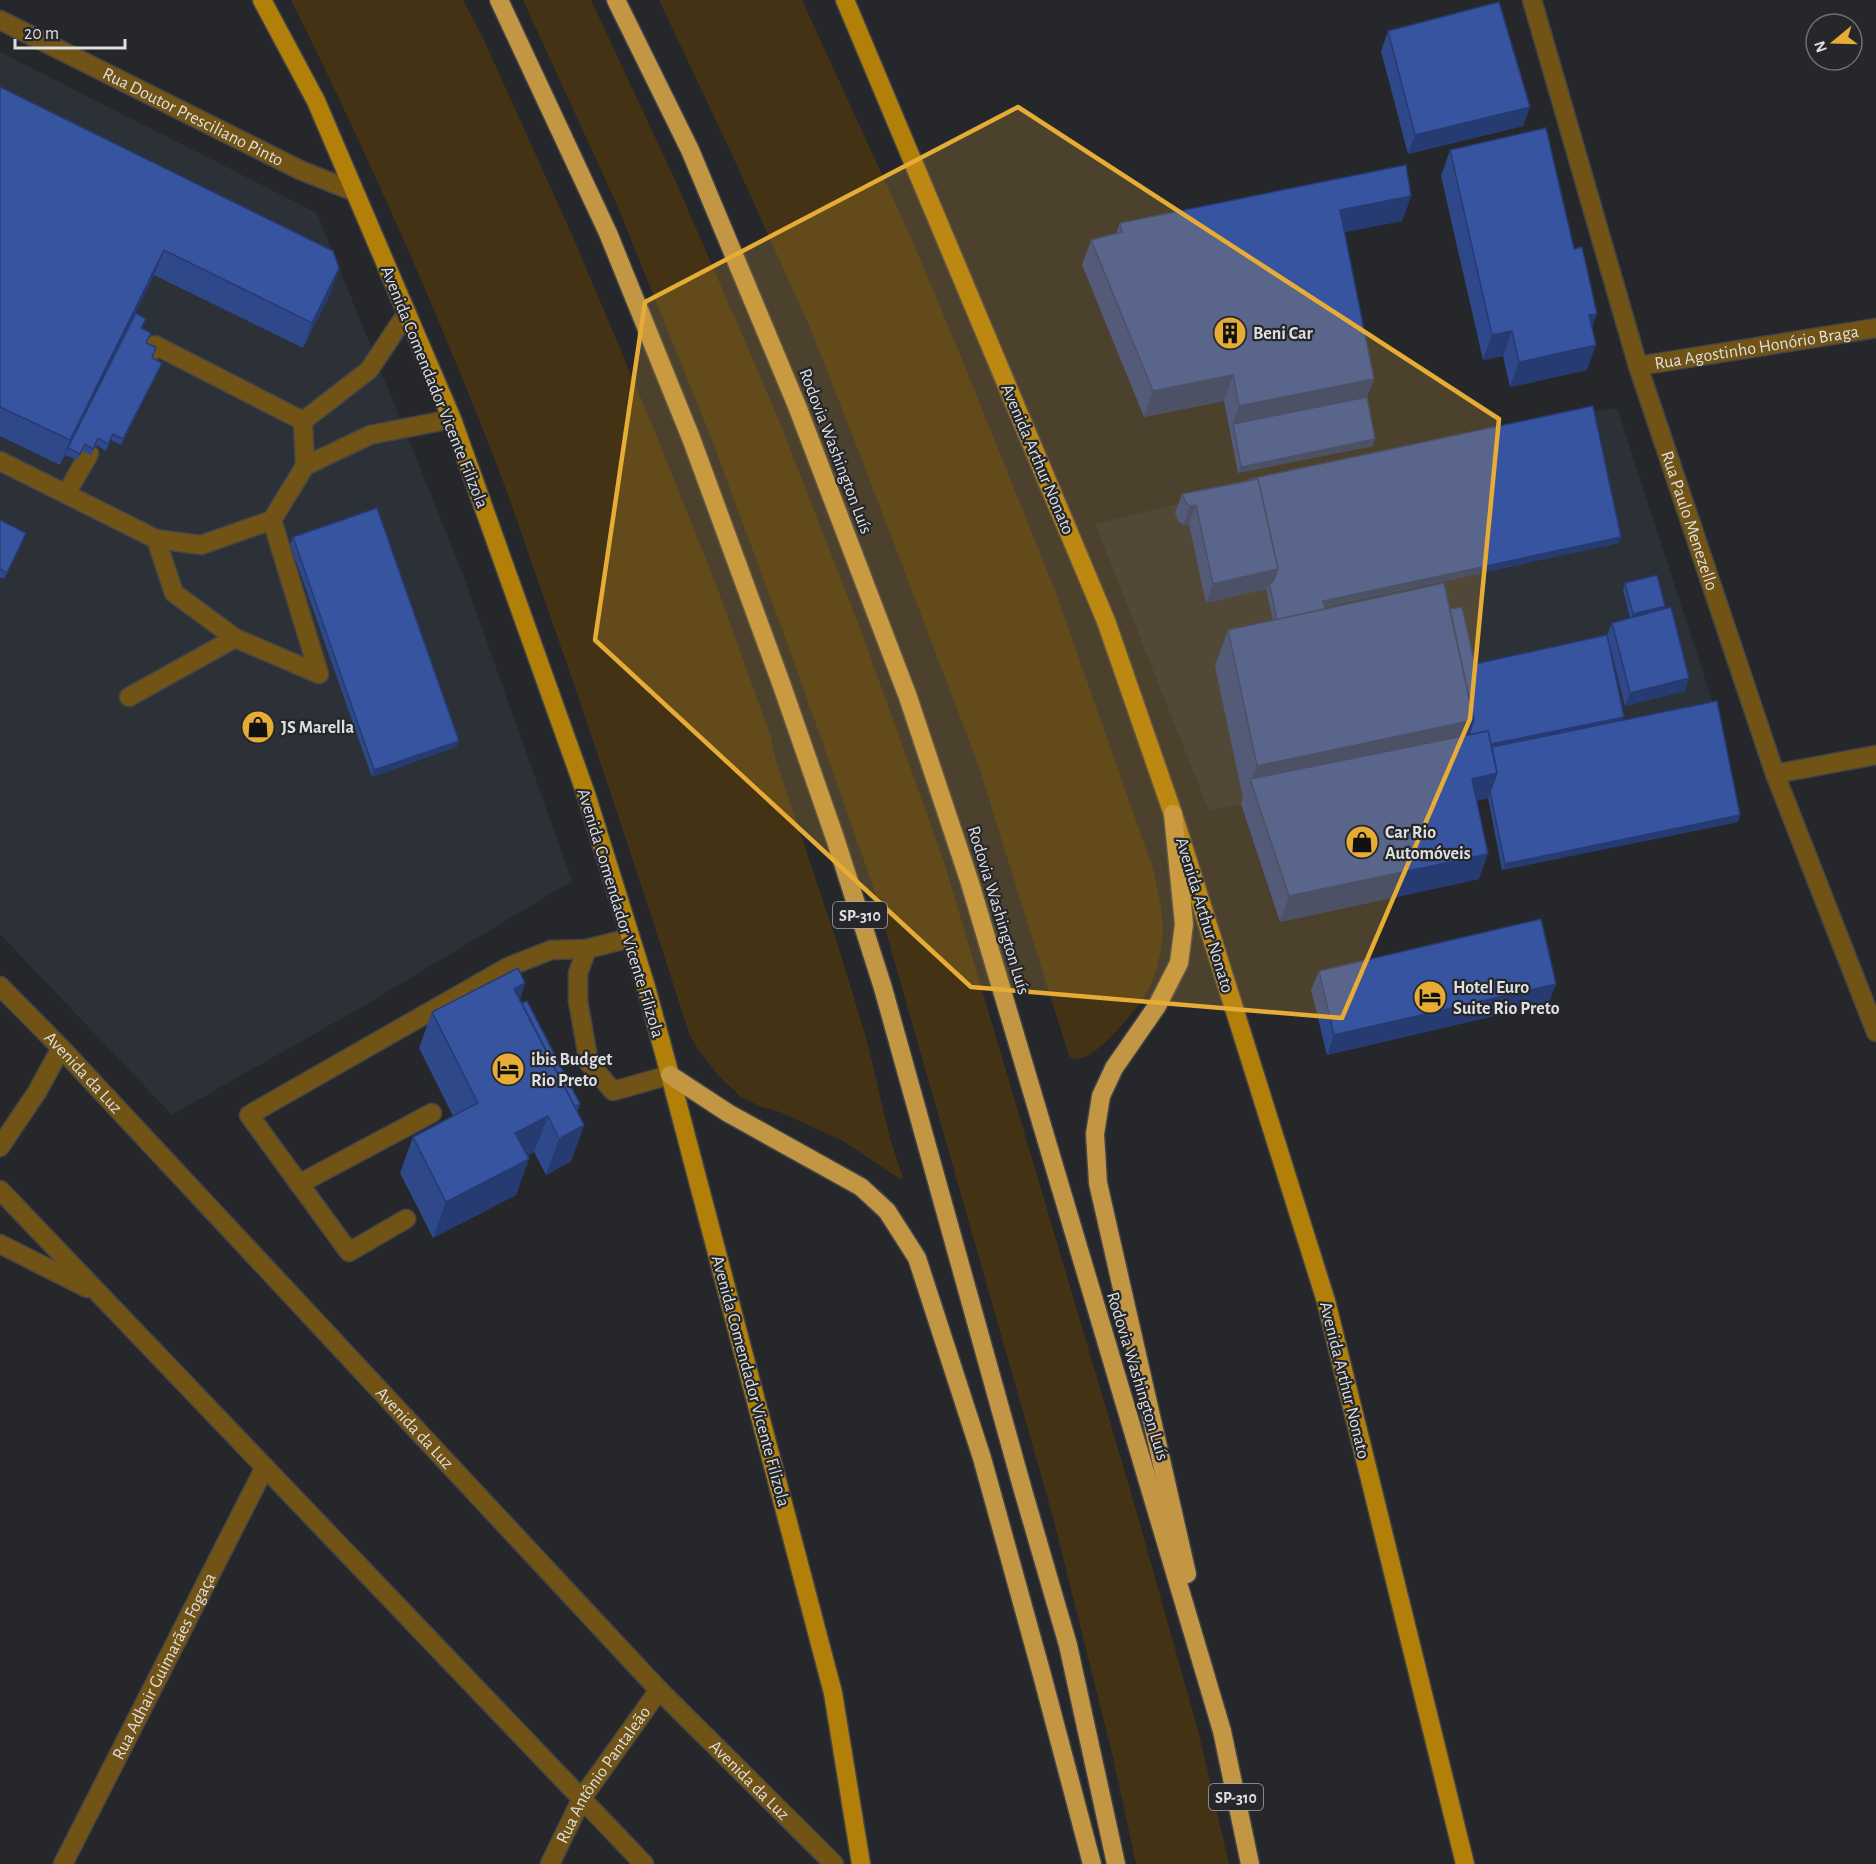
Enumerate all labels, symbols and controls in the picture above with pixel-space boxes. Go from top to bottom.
scale bar [15,12,124,50]
north arrow [1804,12,1864,72]
text: 20 m [24,25,59,43]
text: N [1811,39,1830,54]
street label: Rua Doutor Presciliano Pinto [100,65,286,170]
street label: Avenida Comendador Vicente Filizola [377,264,491,511]
building icon: Beni Car [1212,315,1248,351]
street label: Rua Agostinho Honório Braga [1653,323,1860,373]
place label: Beni Car [1253,325,1314,343]
street label: Rodovia Washington Luís [795,366,875,536]
street label: Avenida Arthur Nonato [997,382,1077,537]
street label: Rua Paulo Menezello [1657,449,1721,593]
shop icon: JS Marella [240,709,276,745]
place label: JS Marella [281,719,355,737]
street label: Avenida Comendador Vicente Filizola [573,787,667,1040]
street label: Rodovia Washington Luís [964,824,1032,997]
shop icon: Car Rio Automóveis [1344,824,1380,860]
place label: Car Rio Automóveis [1385,824,1471,863]
street label: Avenida Arthur Nonato [1172,835,1236,995]
road number: SP-310 [833,902,887,928]
hotel icon: Hotel Euro Suite Rio Preto [1412,979,1448,1015]
place label: Hotel Euro Suite Rio Preto [1453,979,1560,1018]
street label: Avenida da Luz [40,1029,125,1117]
hotel icon: ibis Budget Rio Preto [490,1051,526,1087]
place label: ibis Budget Rio Preto [531,1051,612,1090]
street label: Avenida Comendador Vicente Filizola [708,1254,792,1509]
street label: Rodovia Washington Luís [1103,1290,1171,1463]
street label: Avenida Arthur Nonato [1316,1300,1372,1461]
street label: Avenida da Luz [372,1384,456,1473]
street label: Rua Adhair Guimarães Fogaça [110,1570,219,1763]
street label: Rua Antônio Pantaleão [553,1703,654,1847]
street label: Avenida da Luz [705,1737,792,1824]
road number: SP-310 [1209,1784,1263,1810]

